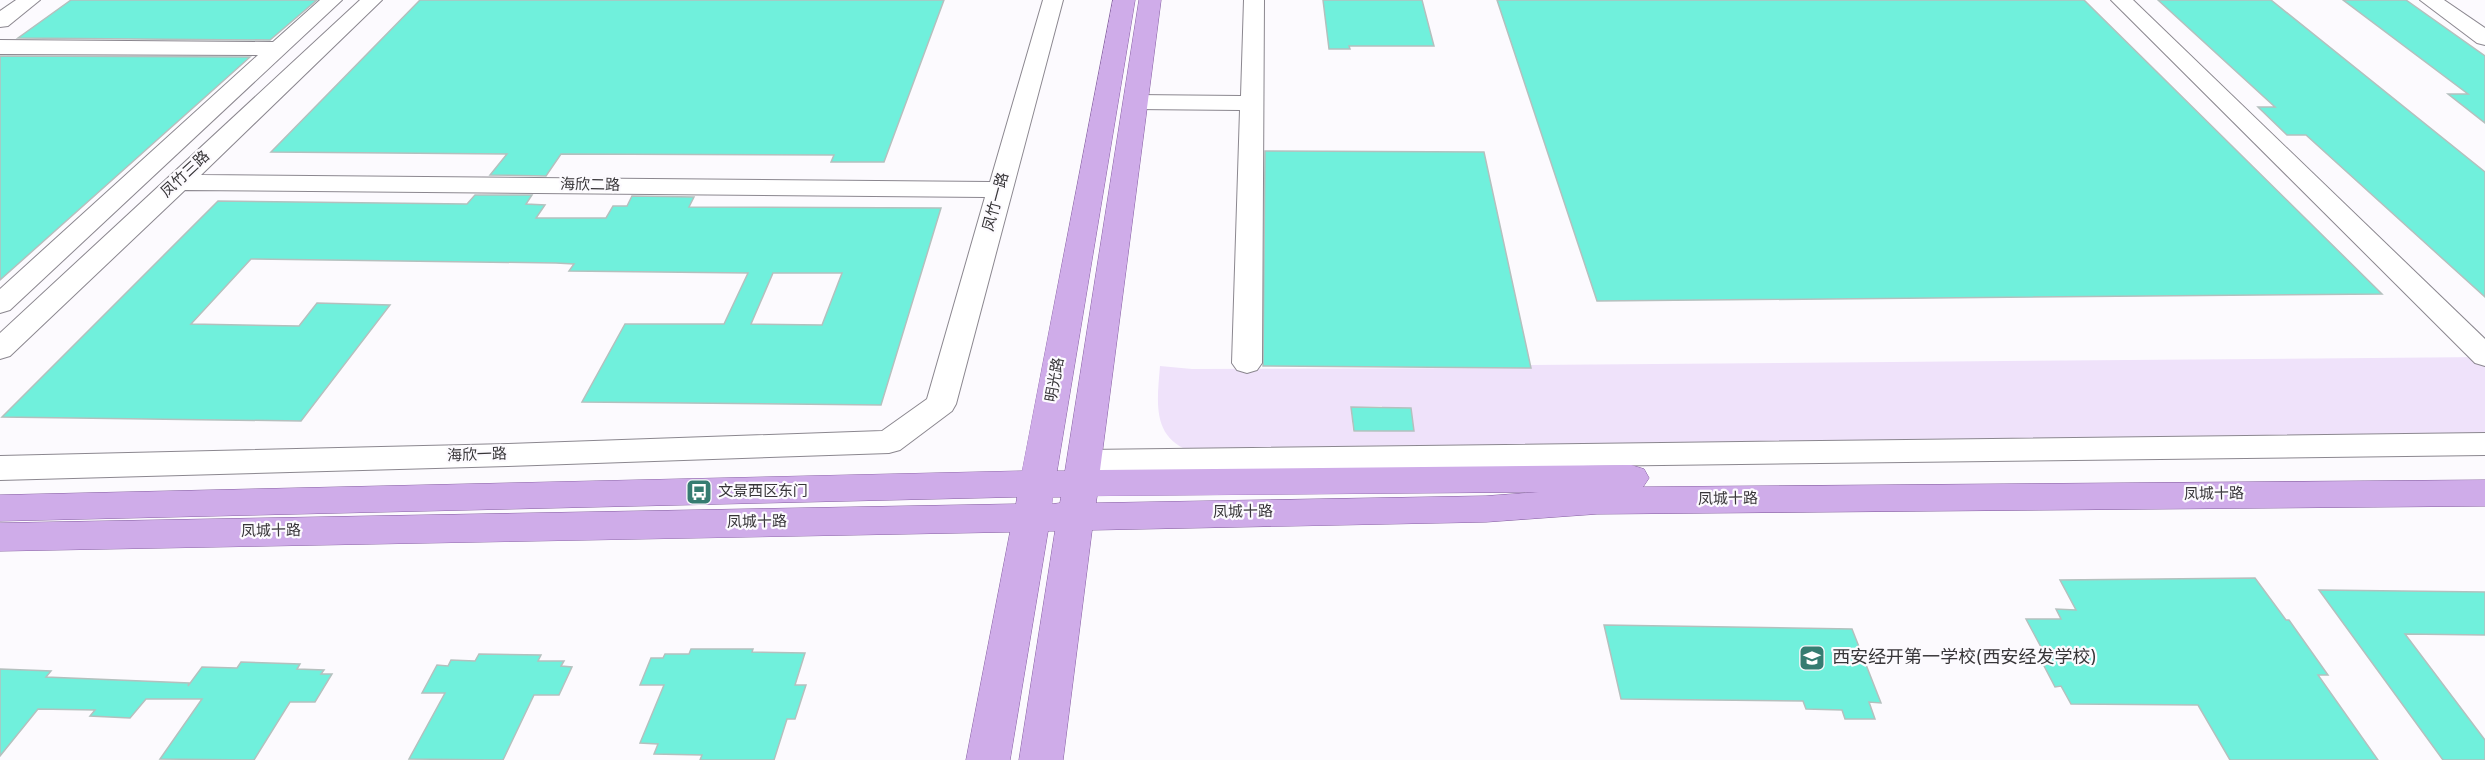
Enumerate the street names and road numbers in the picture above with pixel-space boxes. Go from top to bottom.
street label: 凤竹三路 [158,148,214,202]
street label: 凤竹一路 [980,171,1014,233]
street label: 海欣二路 [560,176,620,196]
street label: 明光路 [1043,356,1069,404]
street label: 海欣一路 [447,445,507,467]
street label: 凤城十路 [2184,485,2244,505]
street label: 凤城十路 [1698,490,1758,510]
street label: 凤城十路 [1213,503,1273,523]
street label: 凤城十路 [727,513,787,533]
street label: 凤城十路 [241,522,301,542]

